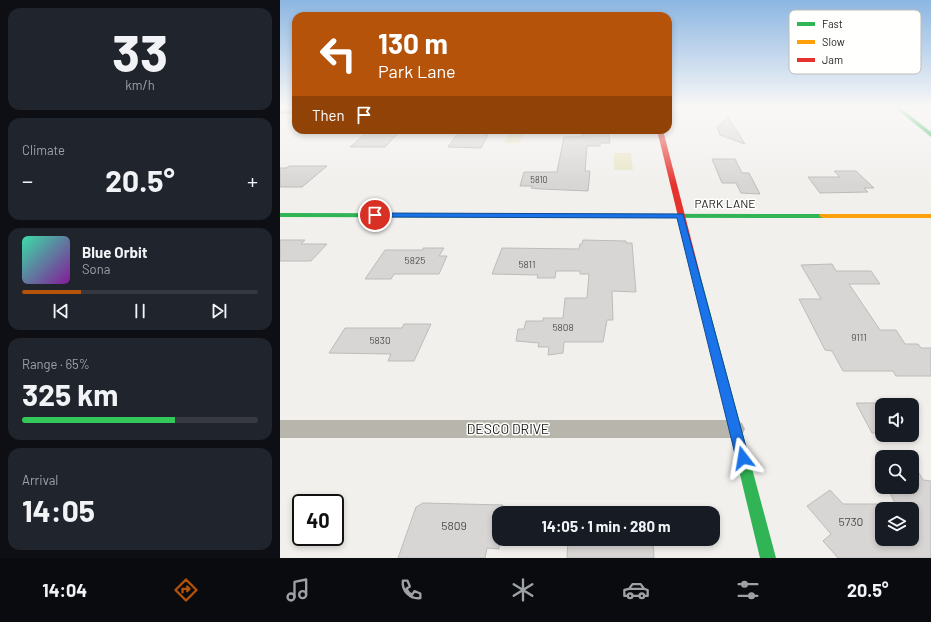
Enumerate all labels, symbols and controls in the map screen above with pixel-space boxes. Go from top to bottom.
legend [789,10,921,74]
text: Fast [822,17,843,30]
text: 33 [112,20,168,82]
text: 130 m [378,26,448,60]
icon: left [312,28,364,80]
text: Slow [822,35,845,48]
text: Jam [822,53,843,66]
text: Park Lane [378,60,456,82]
text: km/h [125,77,155,93]
icon: arrive [353,104,375,126]
text: Then [312,106,345,124]
text: Climate [22,142,65,158]
text: 20.5° [105,162,175,198]
text: − [22,167,33,193]
text: + [247,167,258,193]
house number: 5810 [530,174,548,185]
street label: PARK LANE [695,196,756,210]
pin [358,198,392,232]
icon: arrive [364,204,386,226]
text: Blue Orbit [82,243,147,261]
house number: 5825 [405,254,425,266]
house number: 5811 [518,258,536,270]
text: Sona [82,261,110,277]
icon: previous [50,300,72,322]
icon: pause [129,300,151,322]
icon: next [208,300,230,322]
house number: 5808 [552,321,574,333]
house number: 9111 [851,331,867,343]
house number: 5830 [369,334,391,346]
text: Range · 65% [22,356,90,372]
text: 325 km [22,376,118,412]
map controls [875,398,919,546]
button: sound [875,398,919,442]
street label: DESCO DRIVE [467,420,549,437]
position arrow [722,437,764,479]
button: search [875,450,919,494]
text: Arrival [22,472,58,488]
text: 14:05 [22,492,95,528]
speed limit sign: 40 [292,494,344,546]
button: layers [875,502,919,546]
house number: 5730 [839,514,863,528]
text: 14:05 · 1 min · 280 m [542,517,671,535]
house number: 5809 [441,518,467,532]
icon: directions [172,576,200,604]
icon: music [284,576,312,604]
icon: phone [397,576,425,604]
icon: climate [509,576,537,604]
icon: car [622,576,650,604]
icon: filters [734,576,762,604]
text: 14:04 [42,579,87,601]
text: 20.5° [847,579,889,601]

